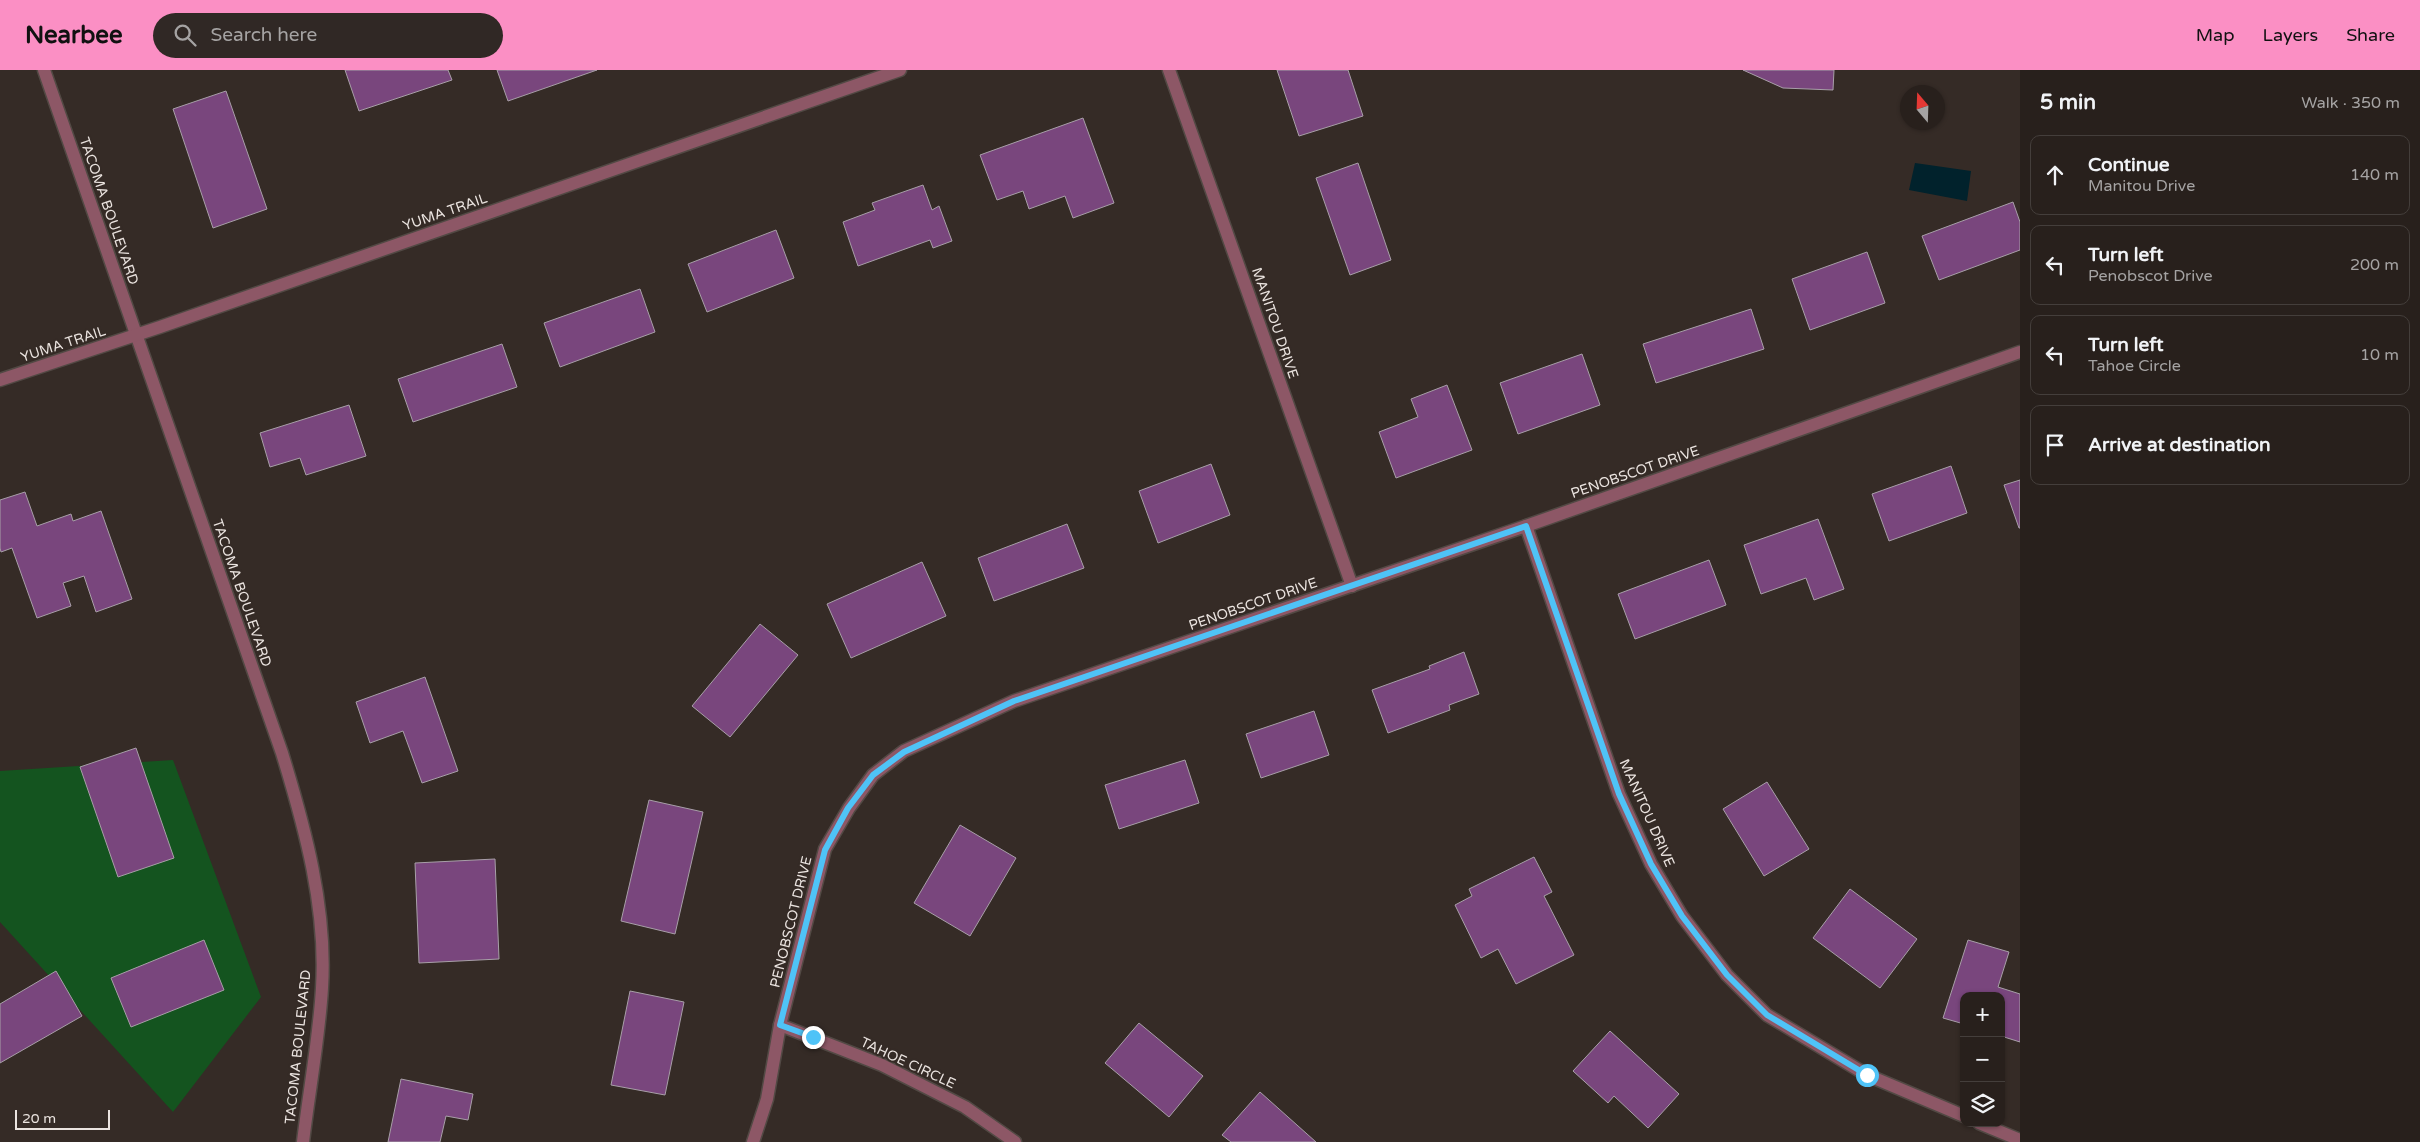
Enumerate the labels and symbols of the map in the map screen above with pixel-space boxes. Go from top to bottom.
north arrow [1900,85,1945,130]
street label: TACOMA BOULEVARD [76,135,142,287]
street label: YUMA TRAIL [401,190,489,234]
street label: MANITOU DRIVE [1248,265,1302,381]
street label: YUMA TRAIL [18,322,108,366]
street label: PENOBSCOT DRIVE [1568,442,1702,502]
street label: TACOMA BOULEVARD [209,517,275,669]
street label: PENOBSCOT DRIVE [1186,574,1320,634]
street label: MANITOU DRIVE [1616,756,1678,870]
street label: PENOBSCOT DRIVE [766,854,816,990]
street label: TACOMA BOULEVARD [281,969,315,1125]
route end [802,1026,825,1049]
street label: TAHOE CIRCLE [858,1034,958,1093]
route start [1856,1064,1879,1087]
scale bar [15,1107,110,1130]

